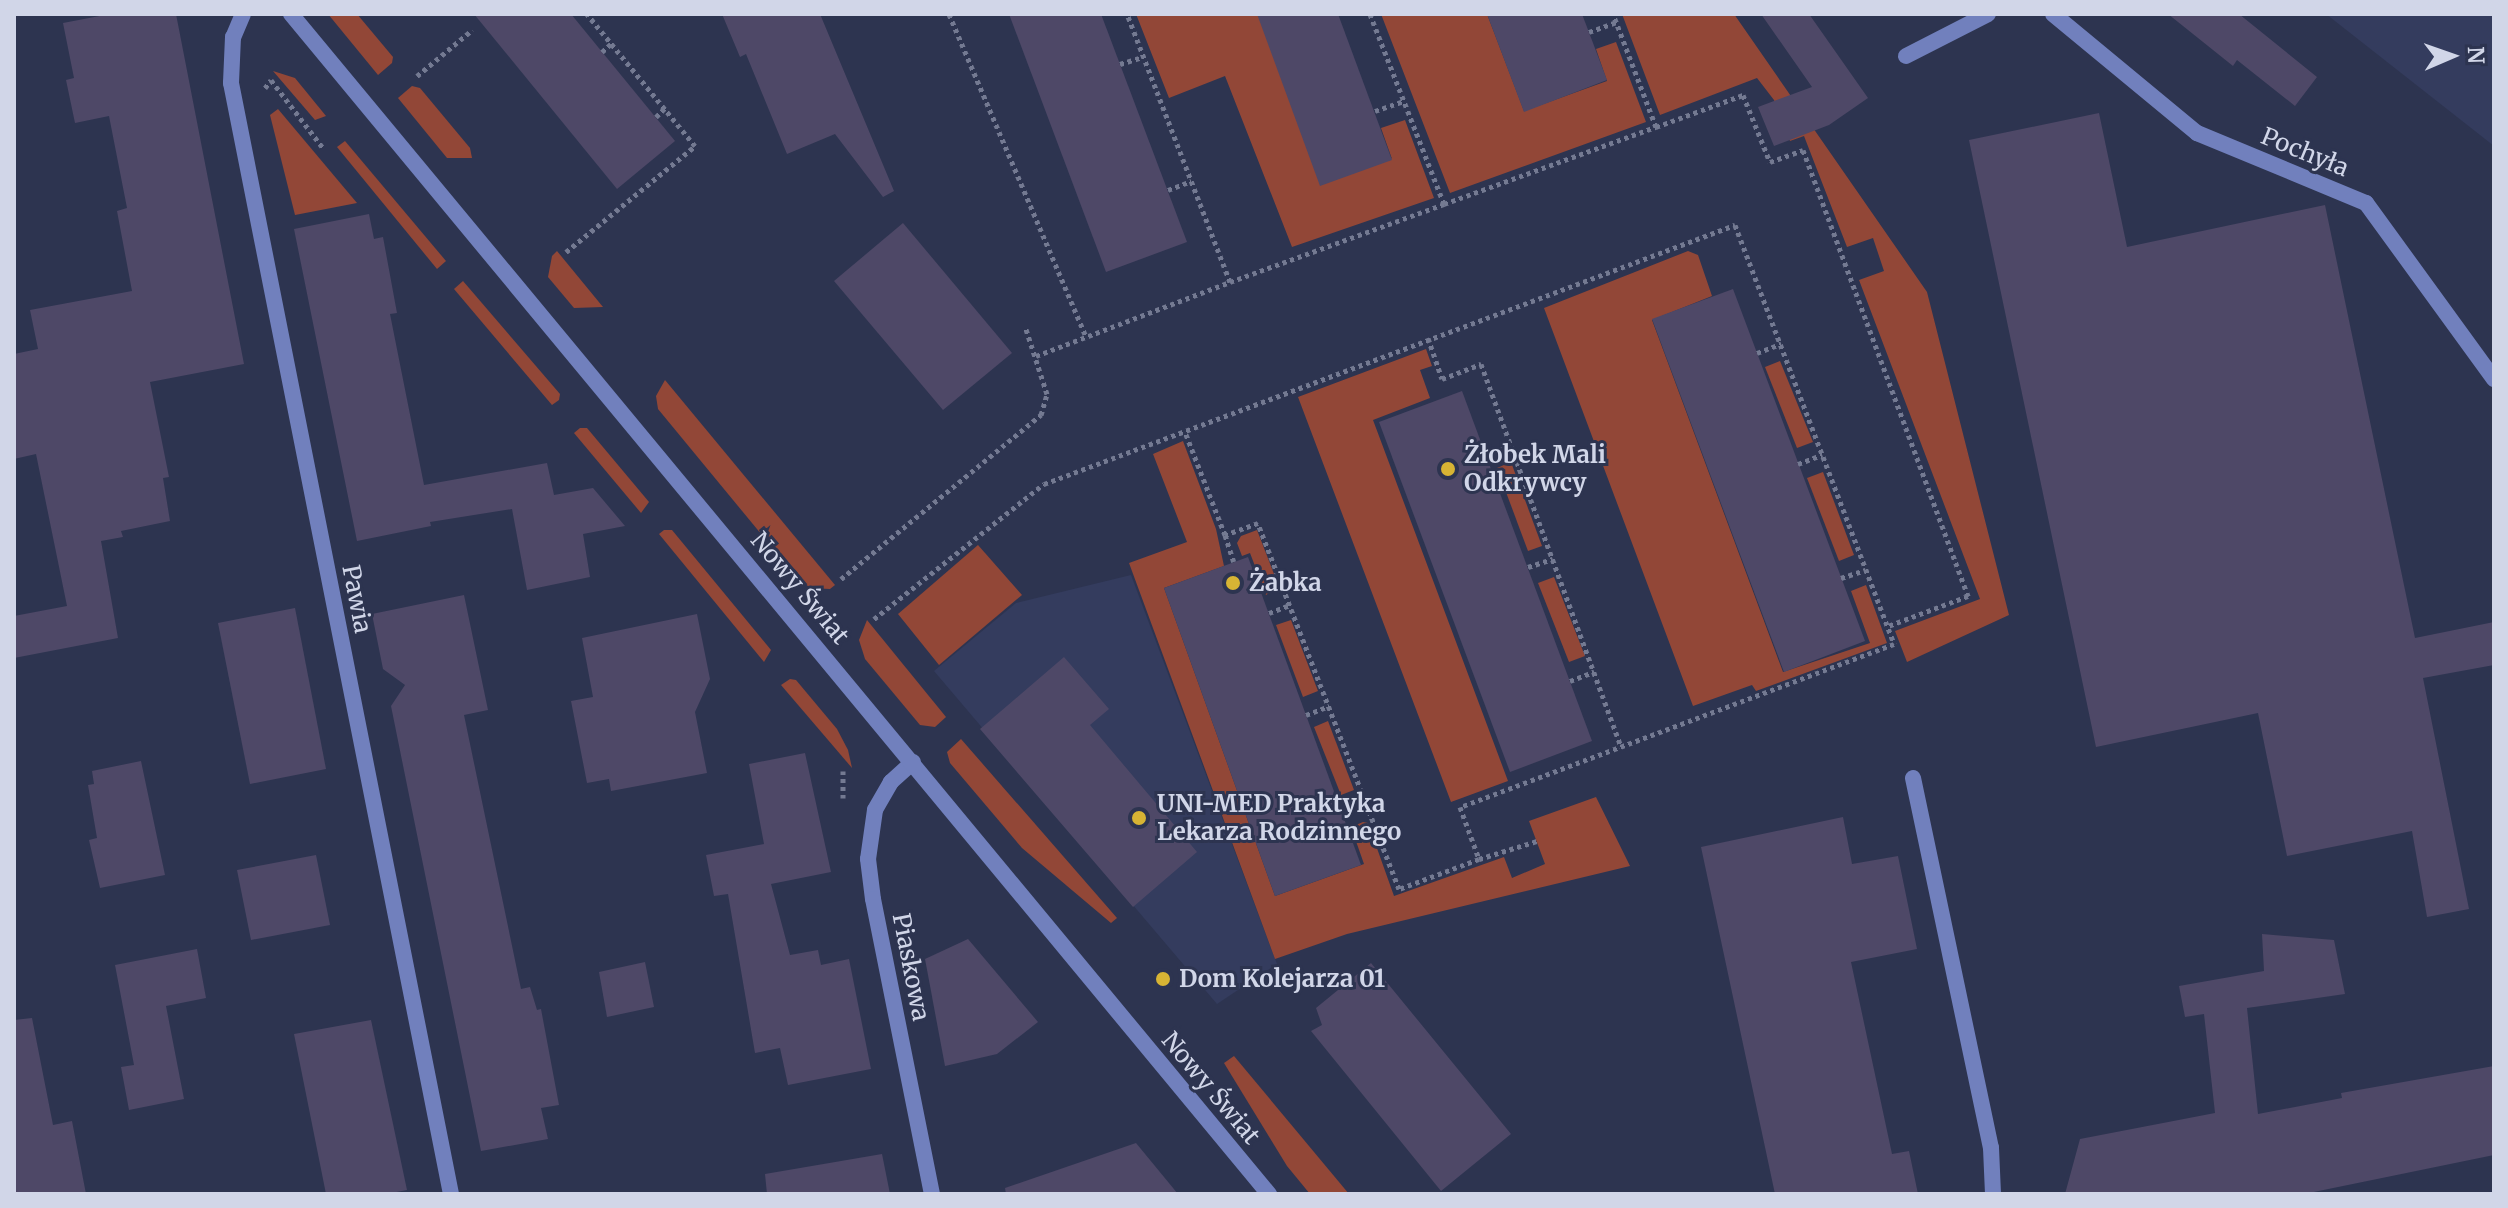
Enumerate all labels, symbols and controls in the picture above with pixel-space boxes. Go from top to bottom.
north arrow [2412,16,2492,96]
text: N [2462,46,2490,64]
street label: Pochyła [2257,121,2353,183]
place label: Żłobek Mali Odkrywcy [1464,441,1606,497]
marker: Żłobek Mali Odkrywcy [1439,460,1457,478]
street label: Nowy Świat [745,526,855,650]
street label: Pawia [336,562,378,636]
place label: Żabka [1249,569,1322,597]
marker: Żabka [1224,574,1242,592]
place label: UNI-MED Praktyka Lekarza Rodzinnego [1157,790,1401,846]
marker: UNI-MED Praktyka Lekarza Rodzinnego [1128,807,1150,829]
street label: Piaskowa [886,911,936,1023]
place label: Dom Kolejarza 01 [1179,965,1385,993]
marker: Dom Kolejarza 01 [1154,970,1172,988]
street label: Nowy Świat [1156,1026,1266,1150]

